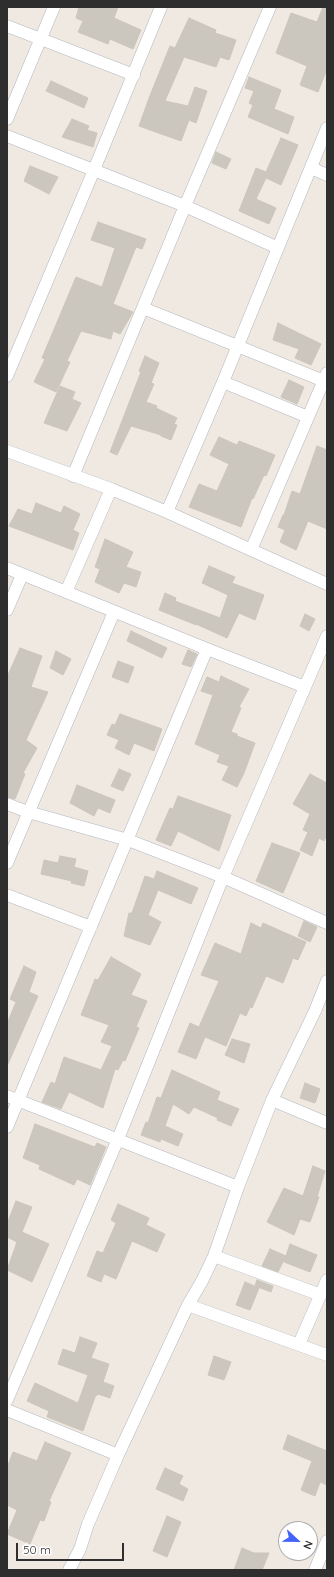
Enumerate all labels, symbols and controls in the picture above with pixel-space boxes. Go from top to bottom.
north arrow [278,1521,318,1561]
scale bar [18,1535,126,1561]
text: N [300,1539,316,1551]
text: 50 m [23,1542,51,1557]

